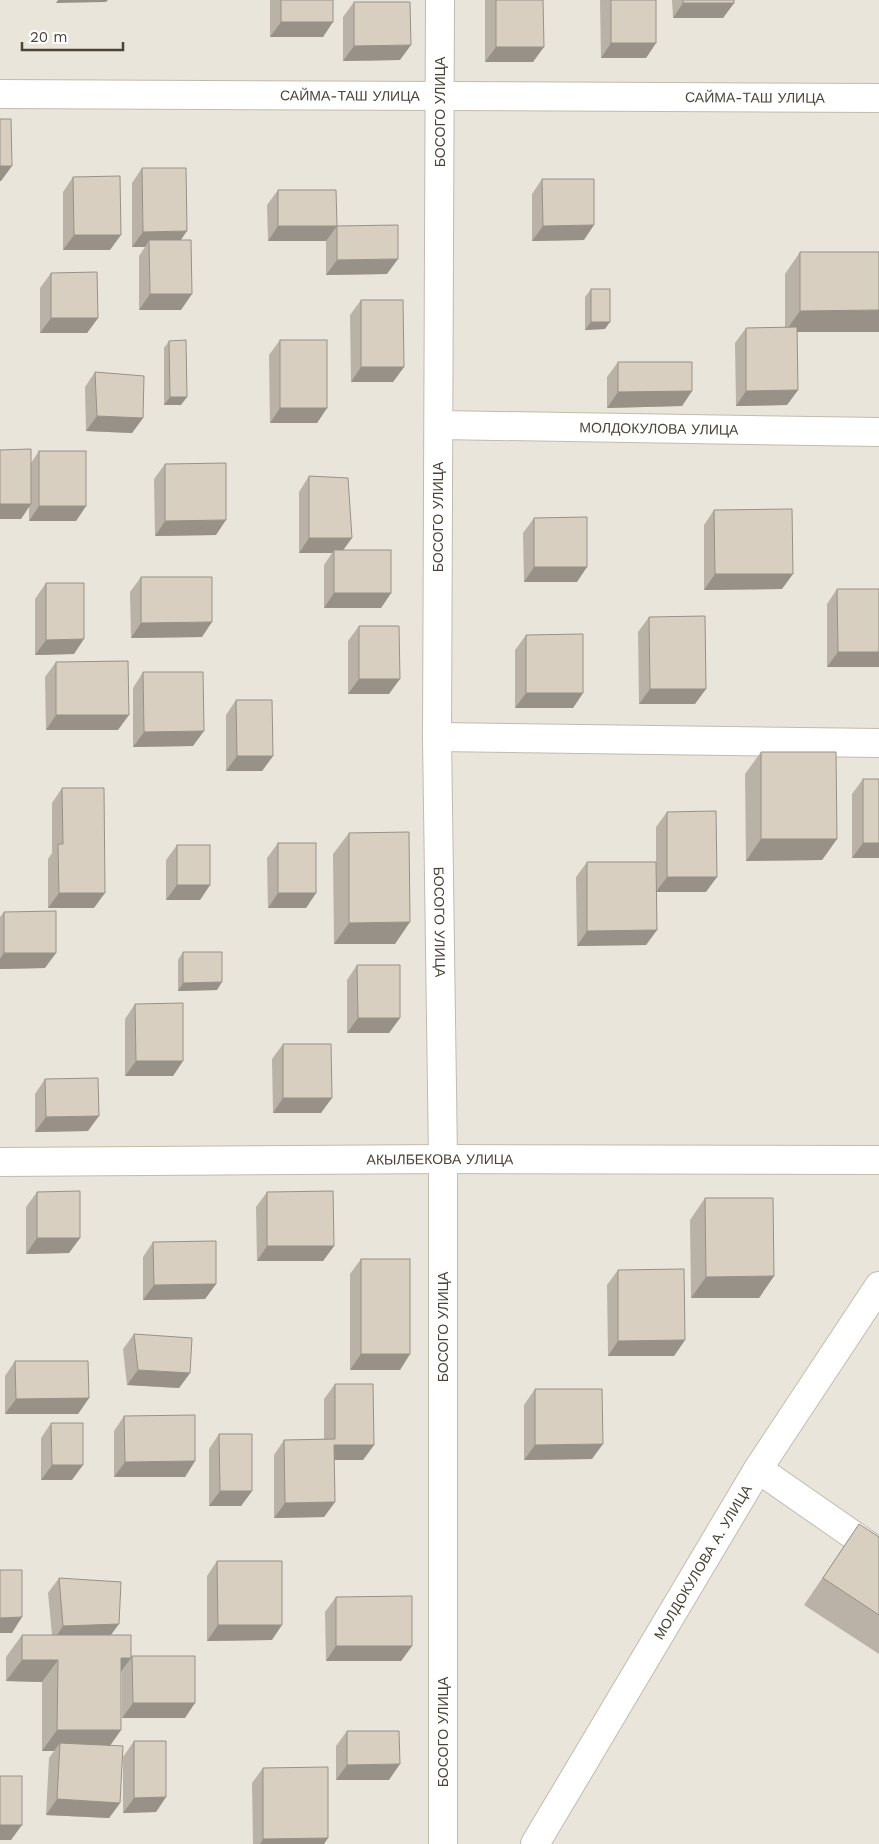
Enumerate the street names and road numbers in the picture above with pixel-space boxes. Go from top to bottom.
street label: БОСОГО УЛИЦА [432,56,448,167]
street label: САЙМА-ТАШ УЛИЦА [280,86,421,104]
street label: САЙМА-ТАШ УЛИЦА [685,88,826,106]
street label: МОЛДОКУЛОВА УЛИЦА [579,419,739,438]
street label: БОСОГО УЛИЦА [430,461,446,572]
street label: БОСОГО УЛИЦА [431,867,448,978]
street label: АКЫЛБЕКОВА УЛИЦА [366,1151,514,1168]
street label: БОСОГО УЛИЦА [435,1271,451,1382]
street label: МОЛДОКУЛОВА А. УЛИЦА [651,1481,755,1642]
street label: БОСОГО УЛИЦА [435,1676,451,1787]

